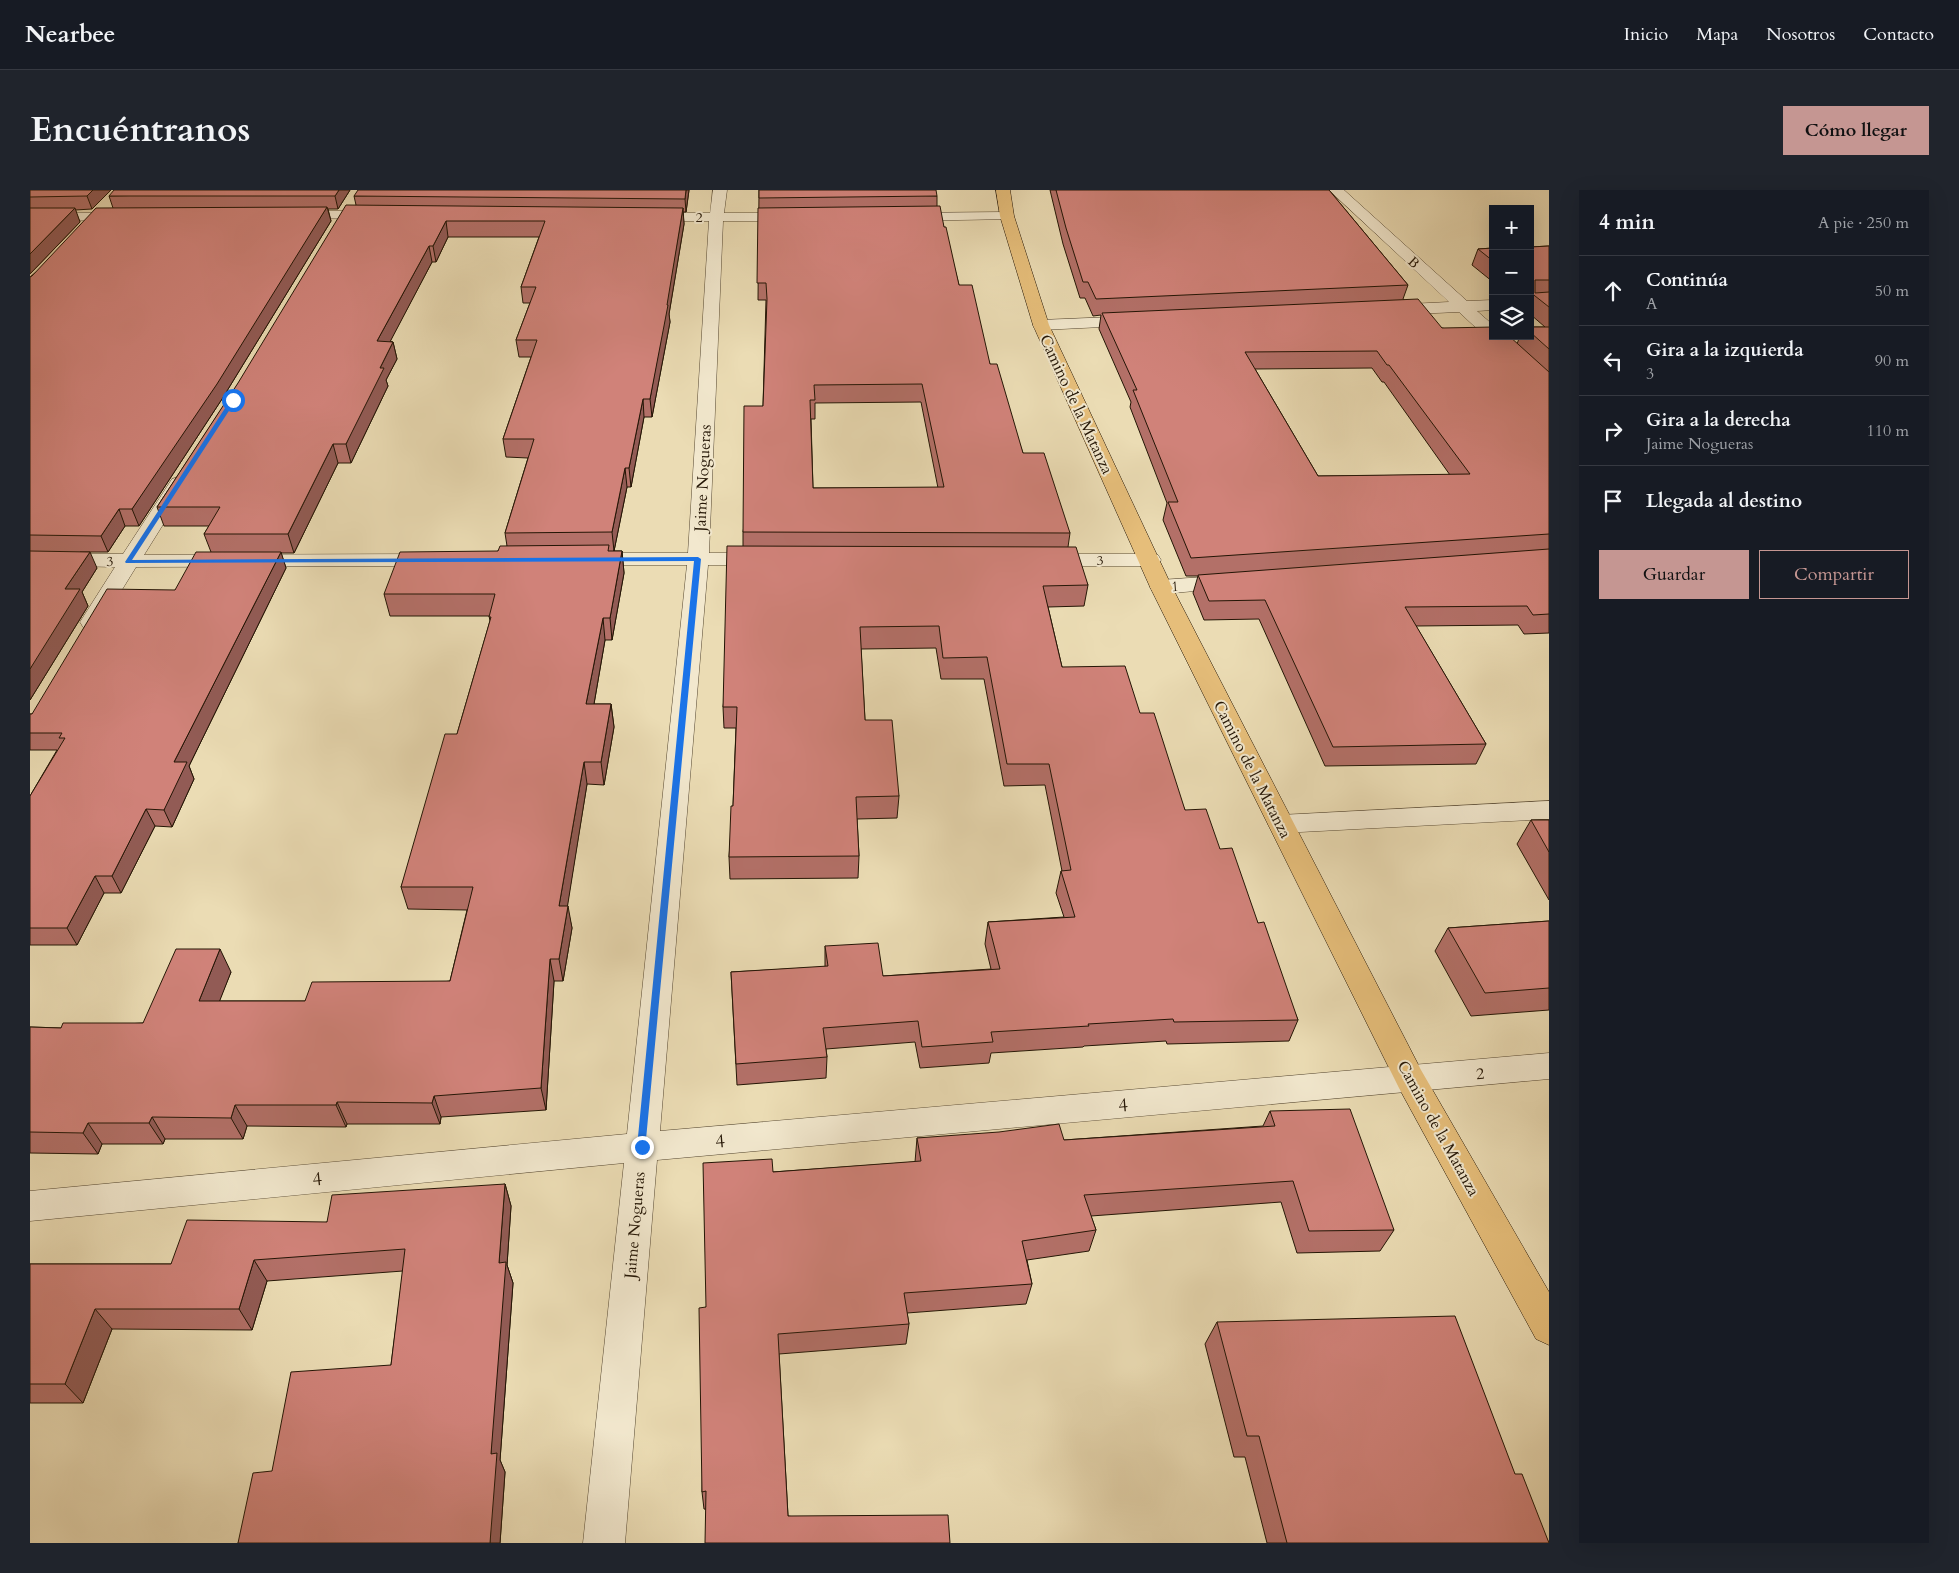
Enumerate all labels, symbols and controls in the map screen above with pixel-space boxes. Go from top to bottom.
text: Nearbee [25,18,115,51]
text: Inicio [1624,22,1668,47]
text: Mapa [1696,22,1738,47]
text: Nosotros [1766,22,1835,47]
text: Contacto [1863,22,1934,47]
text: Encuéntranos [30,106,251,154]
button: Cómo llegar [1783,106,1929,155]
map controls [1489,205,1534,340]
button: + [1489,205,1534,250]
street label: 2 [695,208,703,227]
text: 4 min [1599,208,1655,237]
text: A pie · 250 m [1818,212,1909,234]
button: − [1489,250,1534,295]
street label: B [1404,252,1424,273]
text: Continúa [1646,267,1728,293]
icon: ahead [1599,277,1627,305]
text: 50 m [1875,280,1909,302]
text: A [1646,293,1657,315]
button: layers [1489,295,1534,340]
street label: Camino de la Matanza [1034,331,1118,478]
text: Gira a la izquierda [1646,337,1804,363]
icon: left [1599,347,1627,375]
text: 90 m [1875,350,1909,372]
text: 3 [1646,363,1654,385]
route start [222,389,245,412]
text: Gira a la derecha [1646,407,1791,433]
icon: right [1599,417,1627,445]
text: 110 m [1867,420,1909,442]
street label: Jaime Nogueras [689,424,717,534]
text: Jaime Nogueras [1646,433,1753,455]
icon: arrive [1599,487,1627,515]
text: Llegada al destino [1646,488,1802,514]
button: Guardar [1599,550,1749,599]
button: Compartir [1759,550,1909,599]
street label: 3 [1096,551,1104,570]
street label: 3 [106,552,114,571]
street label: 1 [1171,577,1179,596]
street label: Camino de la Matanza [1208,697,1296,842]
street label: Camino de la Matanza [1392,1057,1485,1200]
street label: 2 [1475,1063,1485,1085]
street label: 4 [1117,1092,1129,1118]
street label: 4 [714,1128,726,1154]
route end [631,1136,654,1159]
street label: 4 [311,1166,324,1192]
street label: Jaime Nogueras [619,1171,651,1282]

